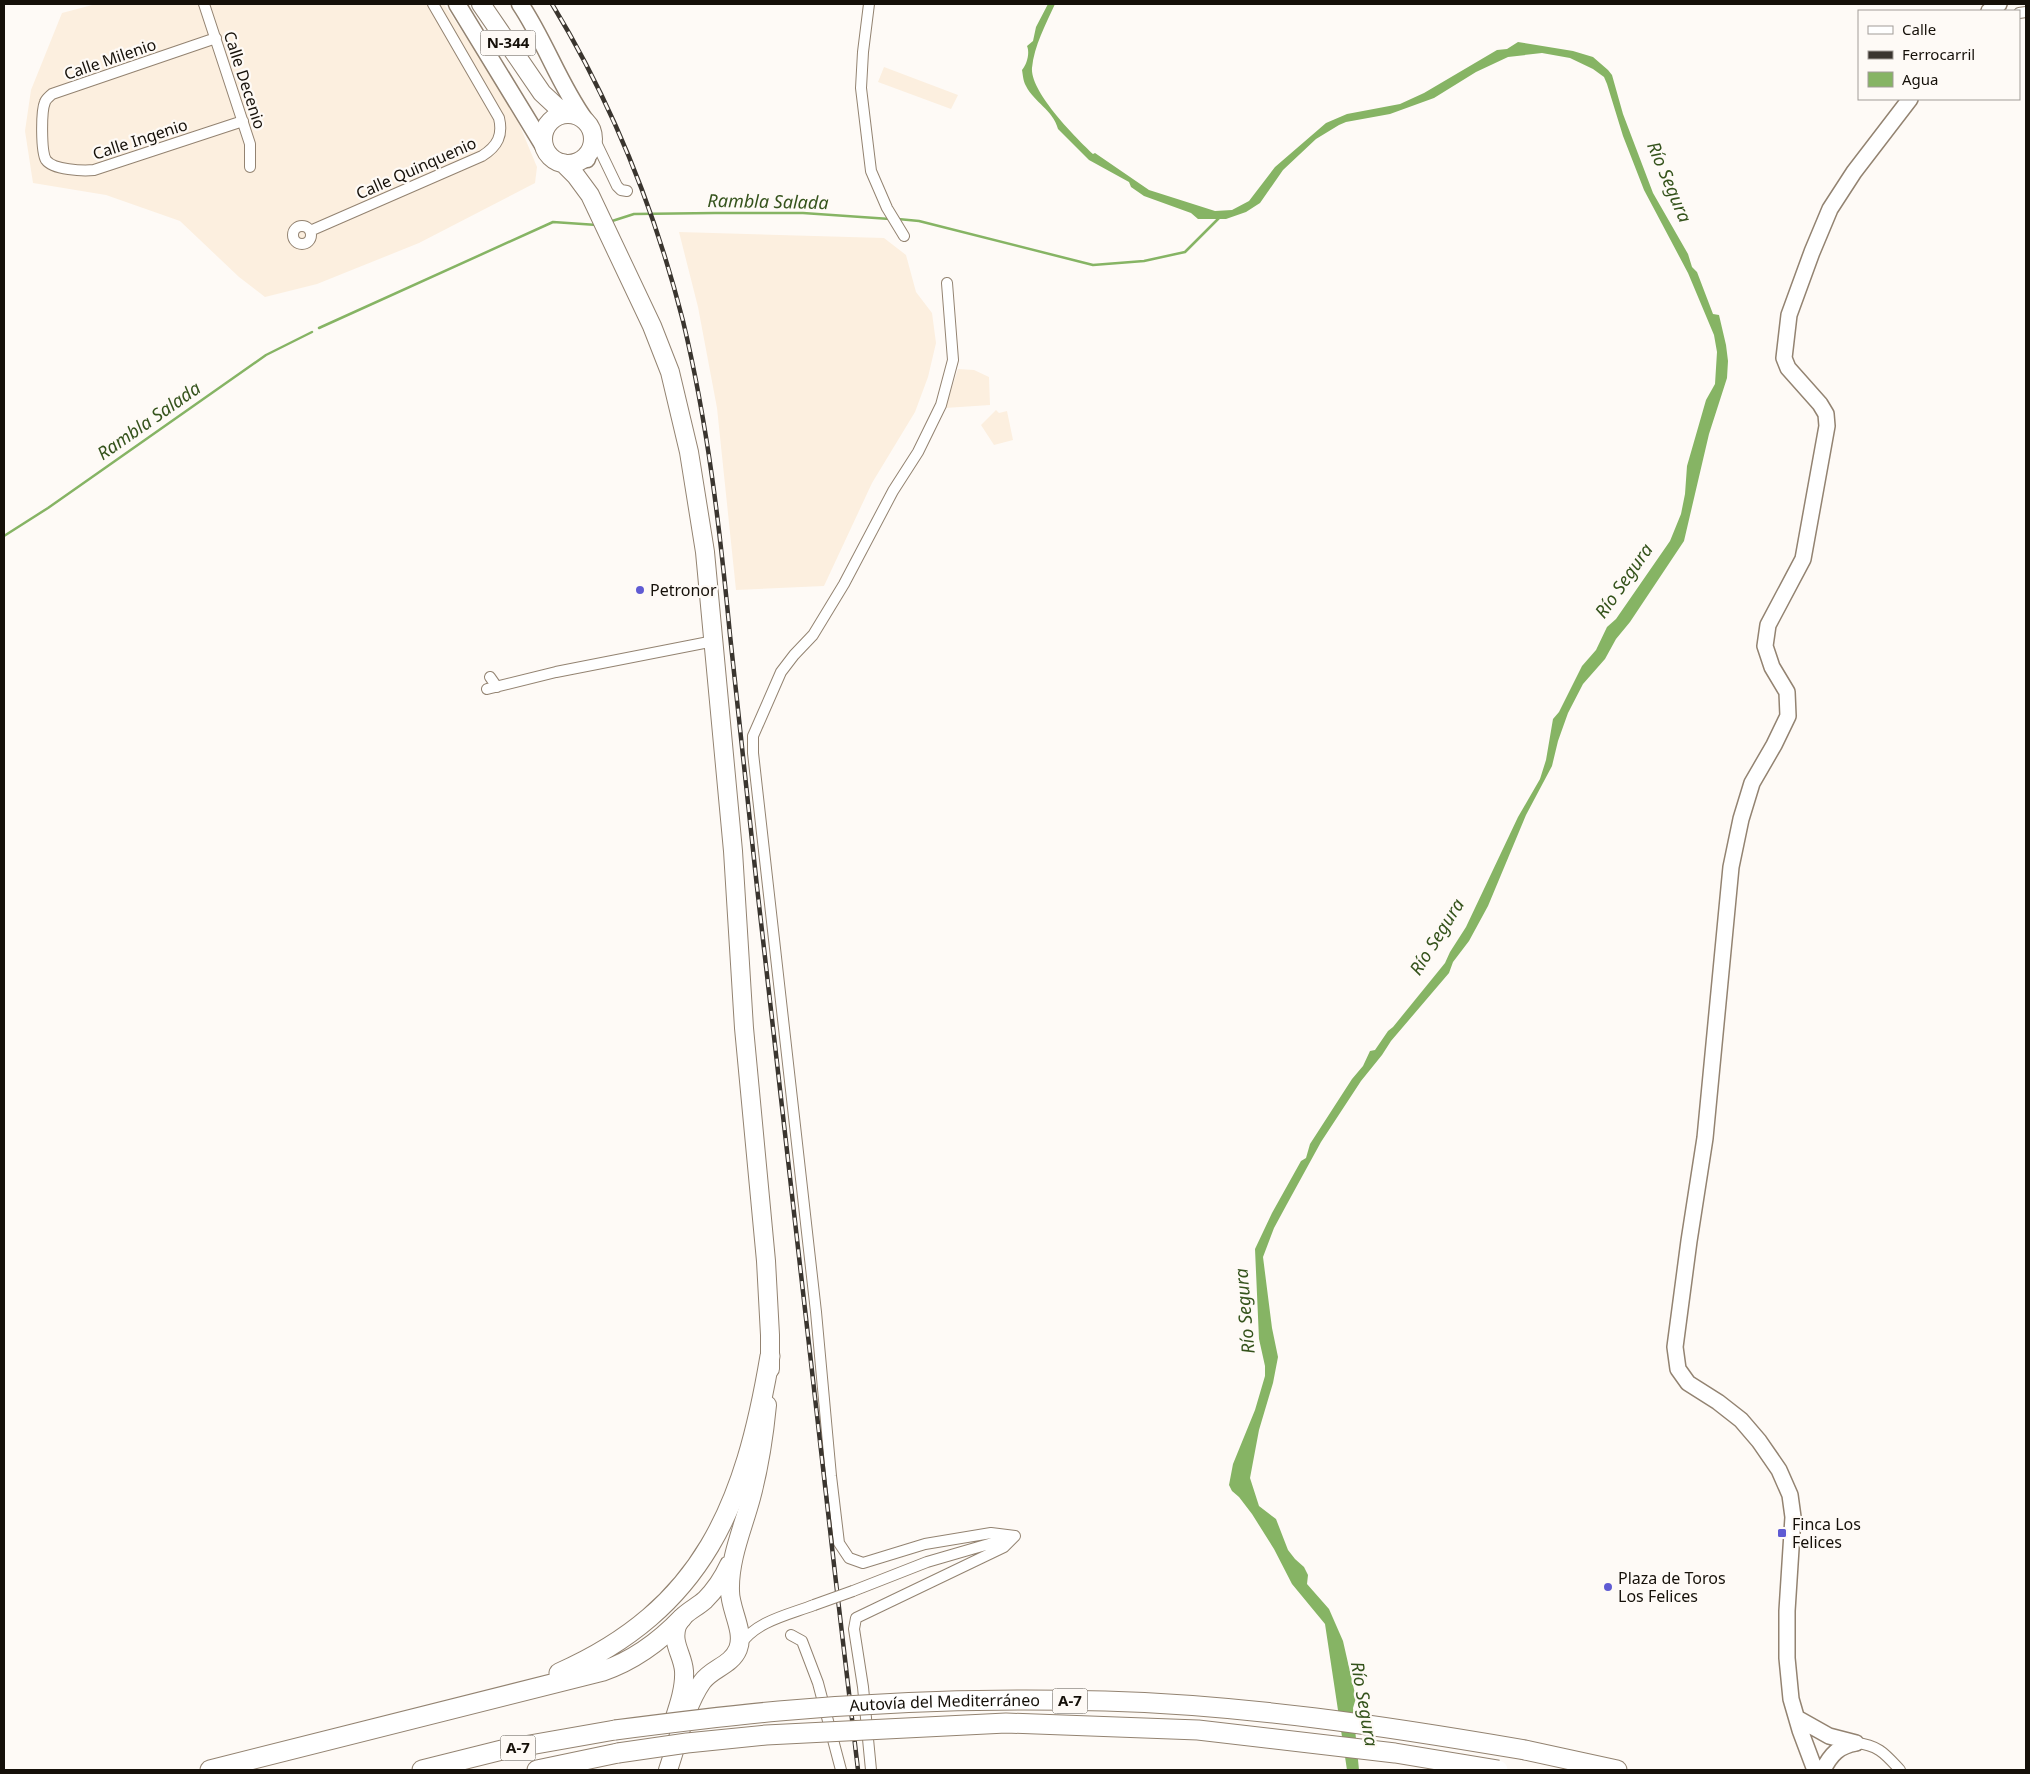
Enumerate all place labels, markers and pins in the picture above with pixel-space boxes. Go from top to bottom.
place label: Petronor [650,579,717,601]
marker: Petronor [634,584,646,596]
place label: Finca Los Felices [1792,1513,1861,1553]
marker: Finca Los Felices [1776,1527,1788,1539]
place label: Plaza de Toros Los Felices [1618,1567,1726,1607]
marker: Plaza de Toros Los Felices [1602,1581,1614,1593]

